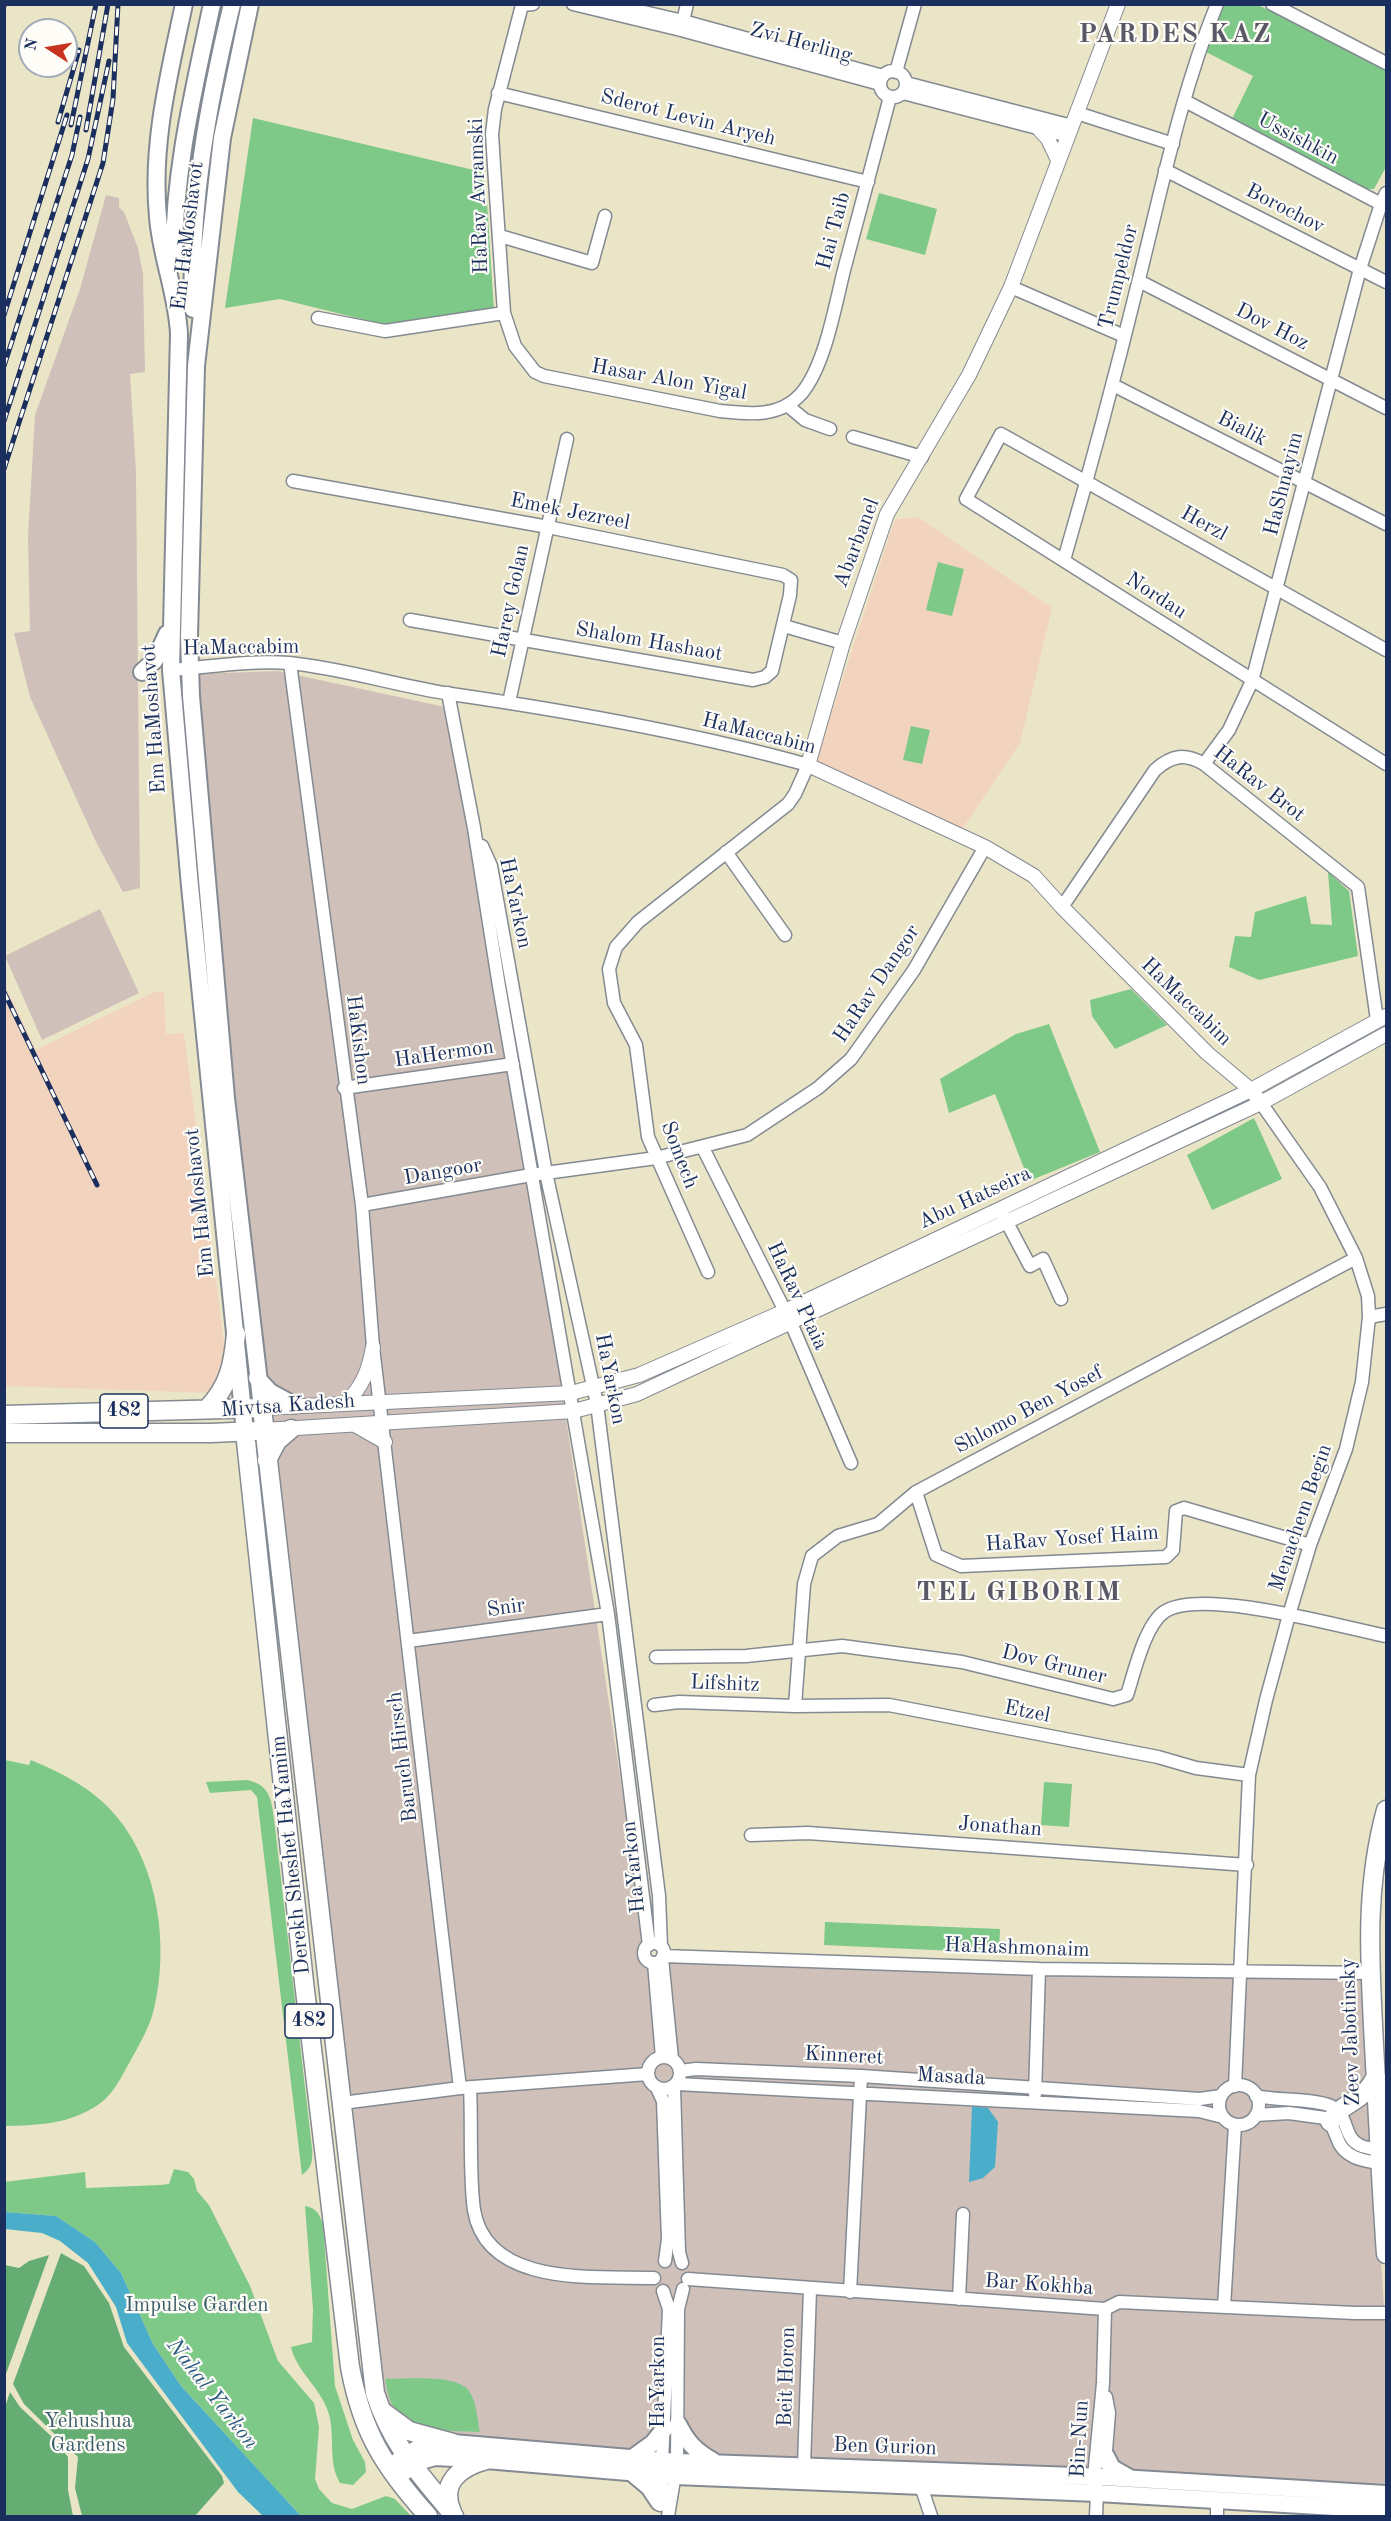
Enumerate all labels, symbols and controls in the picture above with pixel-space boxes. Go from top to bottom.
street label: Zvi Herling [747,17,855,69]
north arrow [18,18,78,78]
district label: PARDES KAZ [1078,19,1272,51]
text: N [23,37,41,52]
street label: Sderot Levin Aryeh [598,84,778,152]
street label: Ussishkin [1253,107,1343,171]
street label: HaRav Avramski [464,118,494,274]
street label: Em HaMoshavot [166,160,210,312]
street label: Borochov [1241,178,1329,240]
street label: Hai Taib [812,190,856,272]
street label: Trumpeldor [1094,222,1144,332]
street label: Dov Hoz [1231,298,1313,356]
street label: Hasar Alon Yigal [589,354,749,406]
street label: Bialik [1213,406,1271,452]
street label: HaShnayim [1259,429,1309,539]
street label: Emek Jezreel [508,488,632,536]
street label: Abarbanel [828,495,886,591]
street label: Herzl [1176,501,1232,547]
street label: Harey Golan [487,542,535,660]
street label: Nordau [1121,567,1191,625]
street label: Shalom Hashaot [573,617,725,667]
street label: HaMaccabim [182,634,300,662]
street label: Em HaMoshavot [136,643,172,795]
street label: HaMaccabim [699,708,819,760]
street label: HaRav Brot [1208,740,1310,828]
street label: HaYarkon [493,855,537,951]
street label: HaRav Dangor [828,920,926,1048]
street label: HaMaccabim [1135,952,1237,1052]
street label: HaKishon [340,993,376,1087]
street label: HaHermon [393,1035,495,1073]
street label: Somech [655,1118,703,1192]
street label: Em HaMoshavot [180,1127,220,1279]
street label: Dangoor [402,1153,484,1191]
street label: Abu Hatseira [915,1161,1035,1235]
street label: HaRav Ptaia [761,1238,833,1354]
street label: HaYarkon [589,1331,631,1427]
street label: Shlomo Ben Yosef [950,1360,1108,1460]
street label: Mivtsa Kadesh [220,1389,356,1423]
road number: 482 [100,1394,148,1428]
street label: Menachem Begin [1264,1441,1338,1595]
street label: HaRav Yosef Haim [984,1520,1160,1558]
district label: TEL GIBORIM [916,1577,1122,1609]
street label: Snir [485,1593,527,1623]
street label: Dov Gruner [999,1640,1109,1690]
street label: Lifshitz [690,1670,760,1698]
street label: Baruch Hirsch [382,1690,424,1824]
street label: Etzel [1002,1695,1052,1729]
street label: Derekh Sheshet HaYamim [266,1734,316,1976]
street label: Jonathan [957,1812,1043,1842]
street label: HaYarkon [617,1820,651,1914]
street label: HaHashmonaim [944,1933,1090,1963]
street label: Zeev Jabotinsky [1336,1957,1366,2107]
road number: 482 [285,2004,333,2038]
street label: Kinneret [804,2041,884,2071]
street label: Masada [916,2063,986,2091]
street label: Bar Kokhba [984,2269,1094,2301]
park label: Impulse Garden [125,2292,269,2318]
street label: Beit Horon [773,2326,801,2428]
water label: Nahal Yarkon [160,2333,264,2455]
street label: HaYarkon [645,2336,671,2428]
street label: Bin-Nun [1065,2399,1095,2479]
park label: Yehushua Gardens [44,2408,132,2458]
street label: Ben Gurion [833,2433,937,2461]

